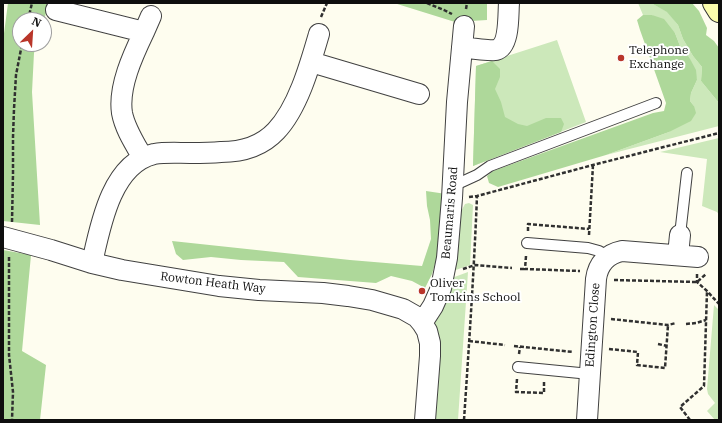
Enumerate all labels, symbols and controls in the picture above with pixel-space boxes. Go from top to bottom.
north arrow [12,12,52,52]
text: N [30,14,44,30]
place label: Telephone Exchange [629,44,688,72]
marker: Telephone Exchange [616,53,626,63]
street label: Beaumaris Road [439,166,461,260]
street label: Rowton Heath Way [160,269,266,297]
place label: Oliver Tomkins School [430,277,521,305]
street label: Edington Close [583,282,603,368]
marker: Oliver Tomkins School [417,286,427,296]

